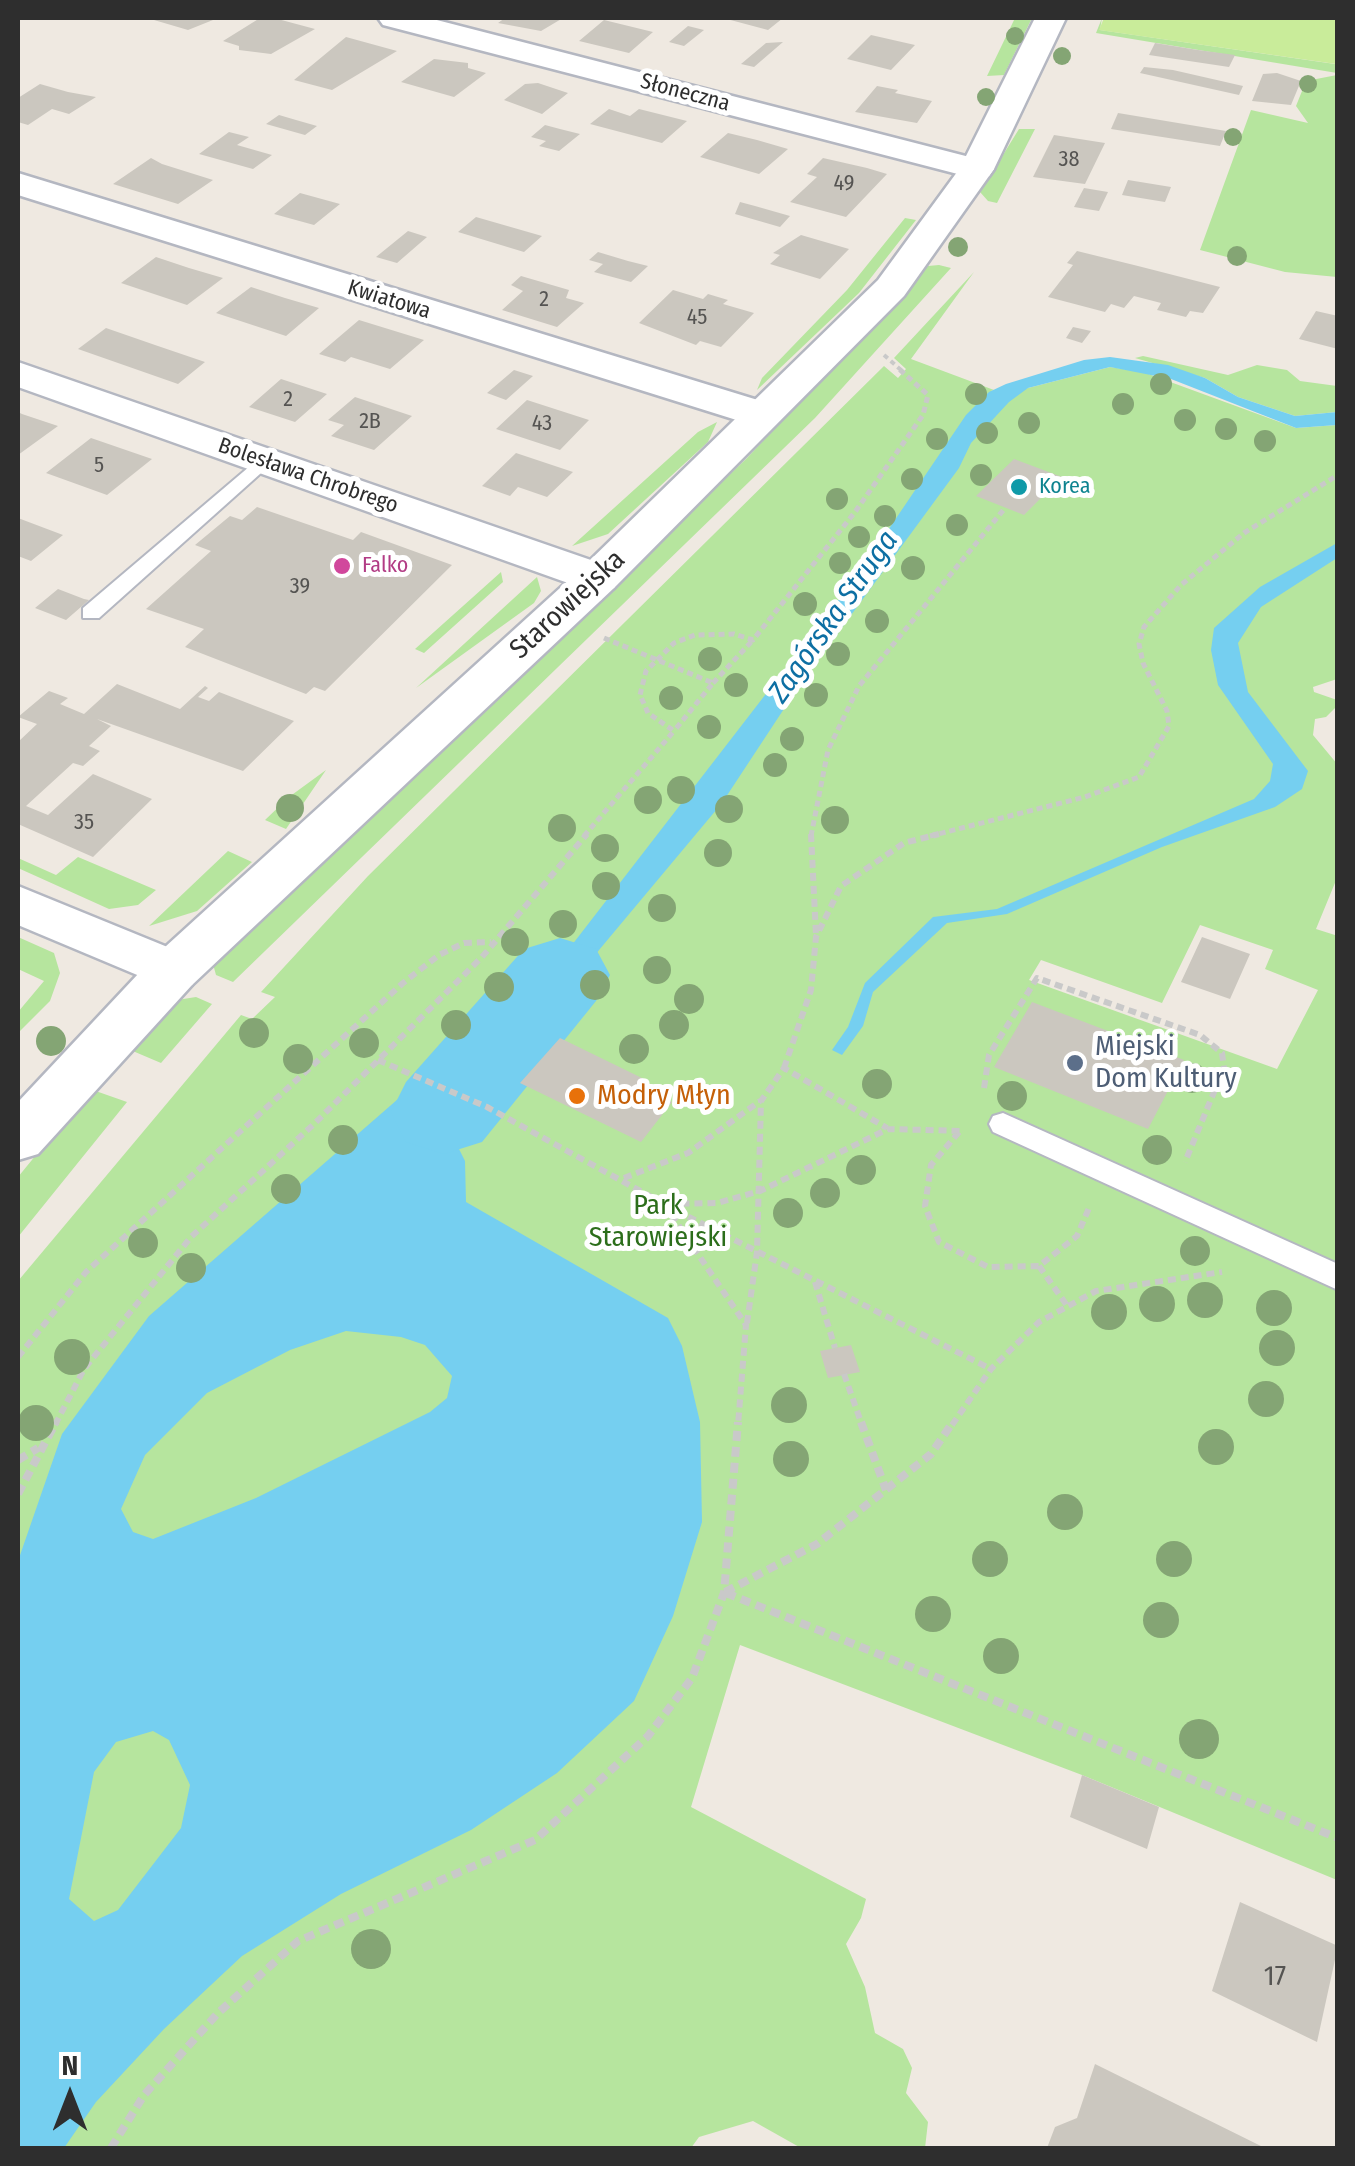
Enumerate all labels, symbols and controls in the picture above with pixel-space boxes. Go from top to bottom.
street label: Słoneczna [637,68,733,118]
house number: 38 [1059,147,1079,173]
house number: 49 [834,171,854,197]
street label: Kwiatowa [344,275,434,325]
house number: 2 [539,287,549,313]
house number: 45 [687,305,707,331]
house number: 2 [283,387,293,413]
house number: 2B [359,409,381,435]
house number: 43 [532,411,552,437]
street label: Bolesława Chrobrego [215,433,401,519]
house number: 5 [94,453,104,479]
place label: Korea [1039,474,1090,500]
marker: Korea [1008,476,1030,498]
water label: Zagórska Struga [761,524,907,710]
street label: Starowiejska [504,543,632,667]
place label: Falko [362,553,408,579]
marker: Falko [331,555,353,577]
house number: 39 [290,574,310,600]
house number: 35 [74,810,94,836]
place label: Miejski Dom Kultury [1095,1030,1237,1096]
marker: Miejski Dom Kultury [1064,1052,1086,1074]
place label: Modry Młyn [597,1079,731,1113]
marker: Modry Młyn [566,1085,588,1107]
park label: Park Starowiejski [589,1189,727,1255]
house number: 17 [1264,1960,1286,1994]
north arrow [20,2046,120,2146]
text: N [62,2049,78,2082]

